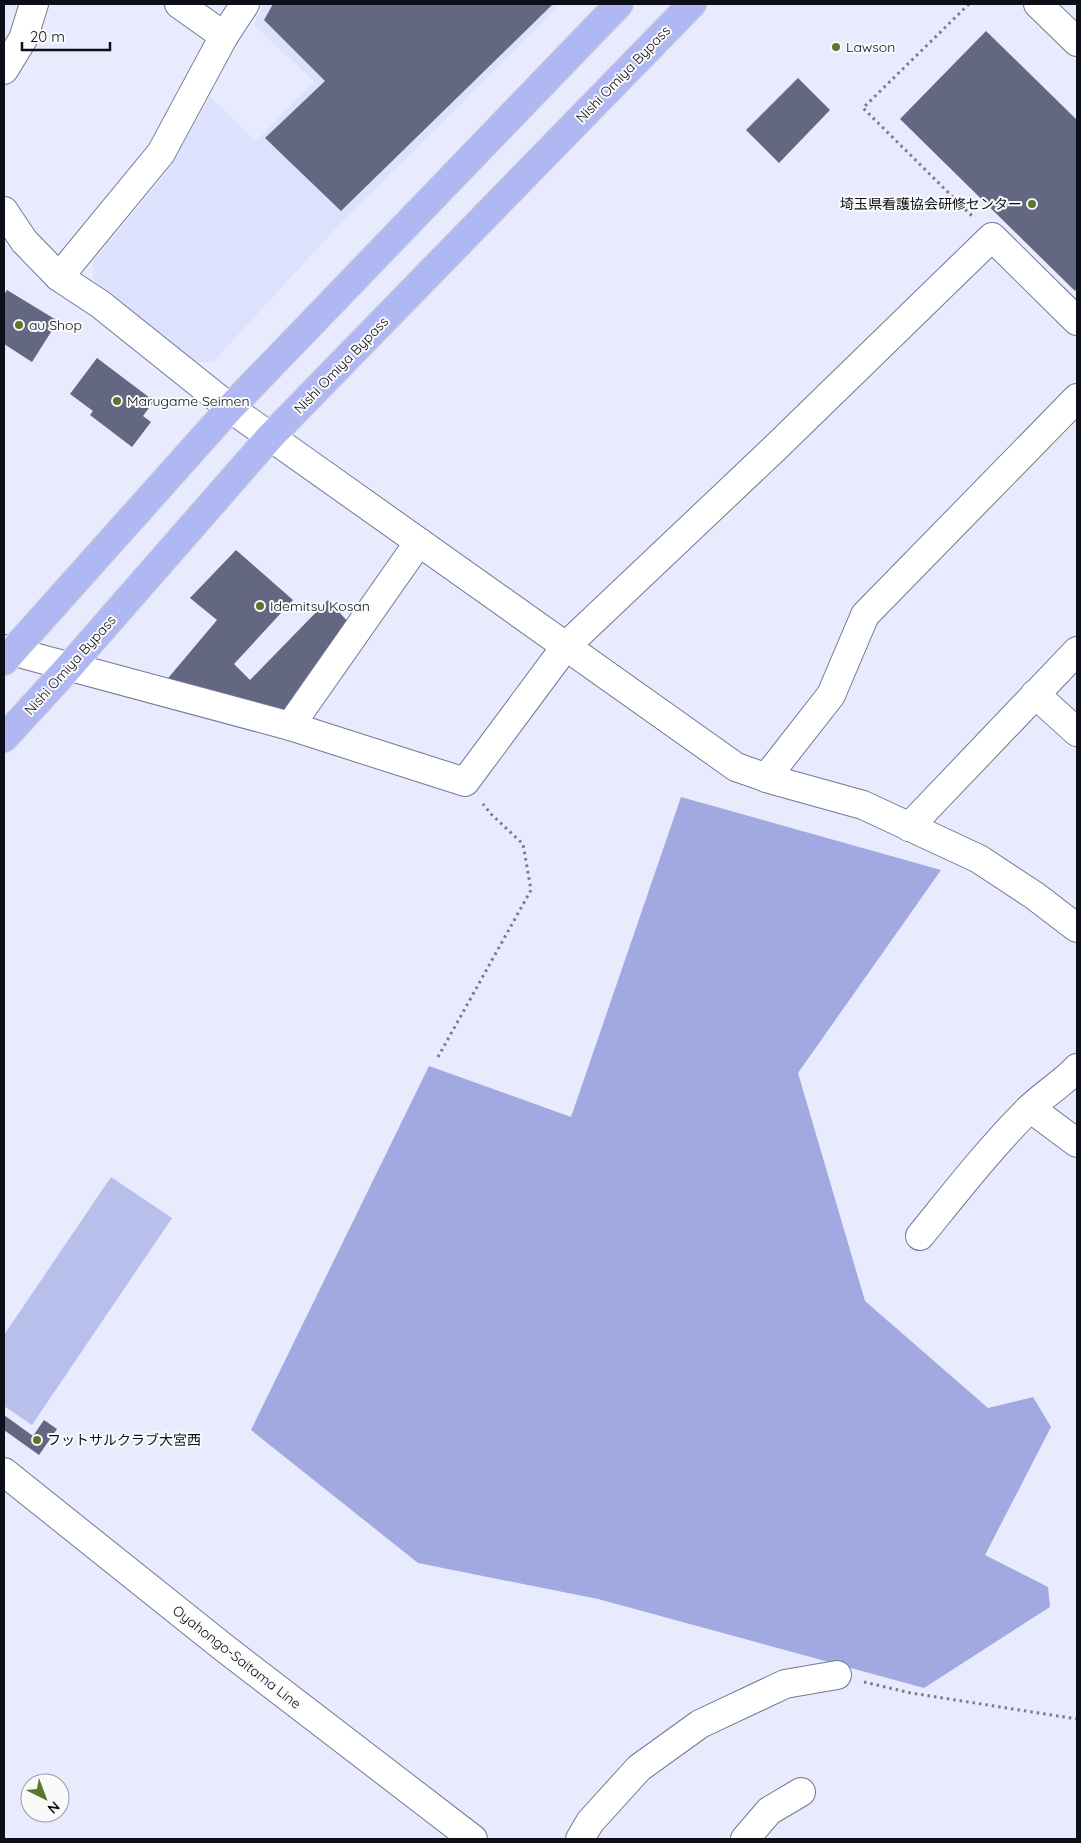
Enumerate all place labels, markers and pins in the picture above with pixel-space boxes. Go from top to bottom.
place label: Lawson [846,38,895,56]
marker: Lawson [830,41,842,53]
place label: 埼玉県看護協会研修センター [840,195,1022,213]
marker: 埼玉県看護協会研修センター [1026,198,1038,210]
place label: au Shop [29,316,82,334]
marker: au Shop [13,319,25,331]
place label: Marugame Seimen [127,392,249,410]
marker: Marugame Seimen [111,395,123,407]
place label: Idemitsu Kosan [270,597,370,615]
marker: Idemitsu Kosan [254,600,266,612]
place label: フットサルクラブ大宮西 [47,1431,201,1449]
marker: フットサルクラブ大宮西 [31,1434,43,1446]

